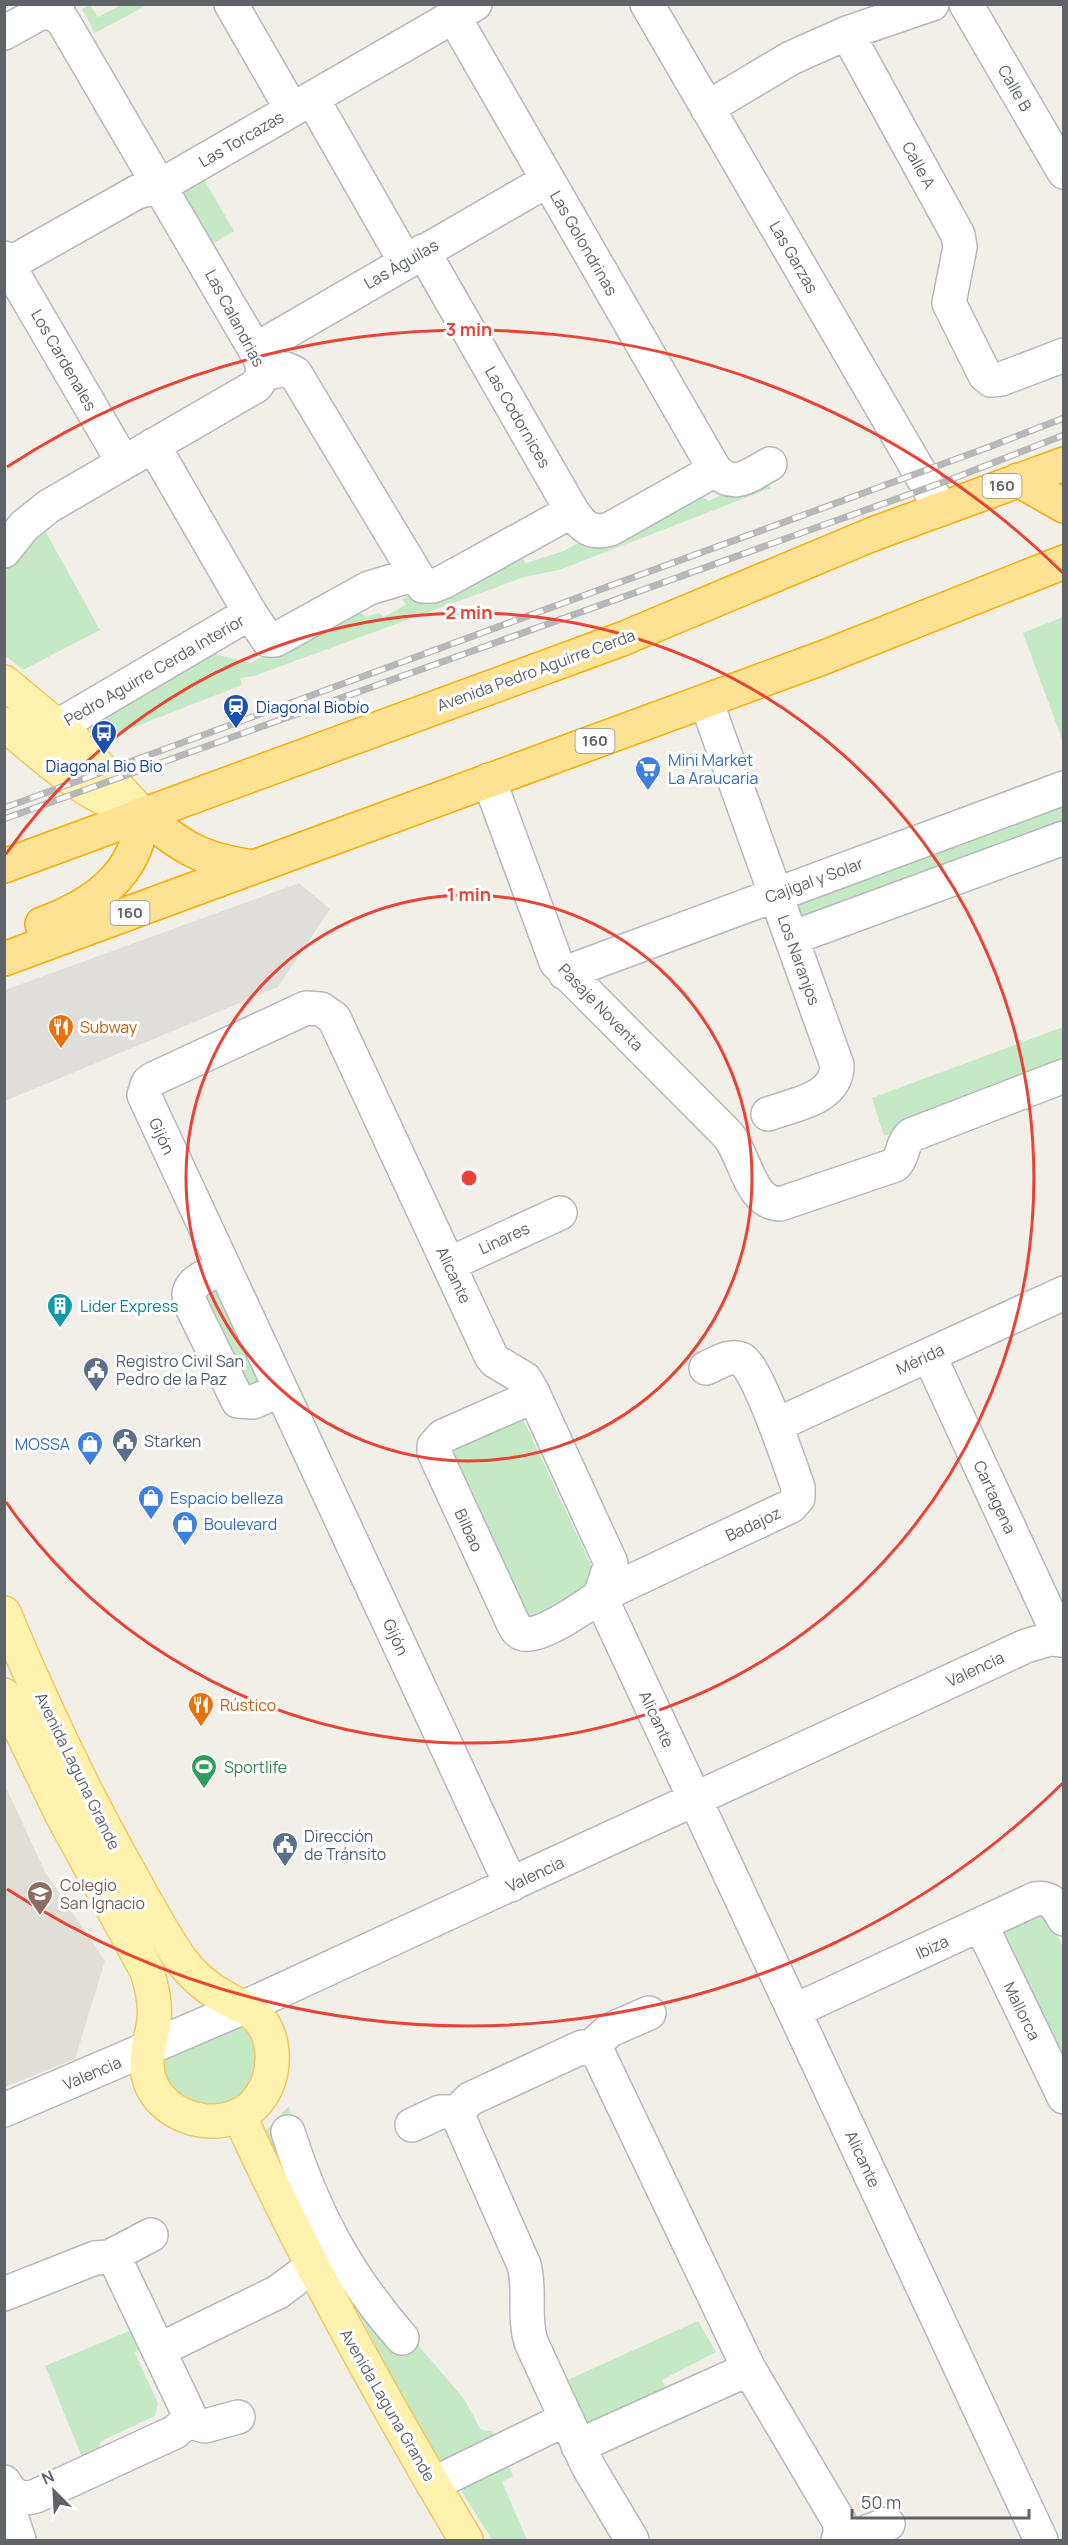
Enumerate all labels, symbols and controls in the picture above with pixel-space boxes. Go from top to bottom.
street label: Calle B [993,61,1037,115]
street label: Las Torcazas [194,106,288,172]
street label: Calle A [897,138,941,192]
street label: Las Golondrinas [545,186,623,300]
street label: Las Garzas [765,217,823,297]
street label: Las Águilas [360,234,442,294]
street label: Las Calandrias [200,265,270,371]
street label: Los Cardenales [26,305,102,415]
text: 3 min [446,317,492,341]
street label: Las Codornices [480,362,556,472]
road number: 160 [982,474,1022,498]
text: 2 min [446,600,492,624]
street label: Pedro Aguirre Cerda Interior [60,609,248,731]
street label: Avenida Pedro Aguirre Cerda [434,624,638,716]
station icon: Diagonal Biobío [221,692,251,730]
place label: Diagonal Biobío [256,696,369,718]
bus stop icon: Diagonal Bio Bio [89,718,119,756]
road number: 160 [576,729,614,753]
place label: Mini Market La Araucaria [668,749,758,789]
supermarket icon: Mini Market La Araucaria [633,754,663,792]
place label: Diagonal Bio Bio [46,755,162,777]
street label: Cajigal y Solar [762,852,866,908]
text: 1 min [447,882,491,906]
road number: 160 [110,901,150,925]
street label: Los Naranjos [772,912,826,1008]
street label: Pasaje Noventa [554,958,648,1056]
restaurant icon: Subway [46,1012,76,1050]
place label: Subway [80,1016,138,1038]
street label: Gijón [144,1114,180,1158]
centre of rings [459,1168,479,1188]
street label: Linares [475,1217,533,1259]
street label: Alicante [431,1243,477,1307]
building icon: Lider Express [45,1291,75,1329]
place label: Lider Express [80,1295,179,1317]
street label: Mérida [892,1338,948,1380]
place label: Registro Civil San Pedro de la Paz [116,1350,244,1390]
public building icon: Registro Civil San Pedro de la Paz [81,1355,111,1393]
public building icon: Starken [110,1426,140,1464]
shop icon: MOSSA [75,1429,105,1467]
place label: Starken [144,1430,201,1452]
place label: MOSSA [15,1433,70,1455]
street label: Cartagena [968,1457,1022,1537]
shop icon: Espacio belleza [136,1483,166,1521]
place label: Espacio belleza [170,1487,283,1509]
street label: Badajoz [722,1502,784,1546]
street label: Bilbao [449,1505,489,1555]
shop icon: Boulevard [170,1509,200,1547]
place label: Boulevard [204,1513,277,1535]
street label: Gijón [378,1615,414,1659]
street label: Valencia [943,1646,1007,1692]
street label: Alicante [634,1687,680,1751]
street label: Avenida Laguna Grande [30,1689,126,1853]
restaurant icon: Rústico [186,1690,216,1728]
place label: Rústico [220,1694,276,1716]
sports icon: Sportlife [189,1752,219,1790]
place label: Sportlife [224,1756,287,1778]
place label: Dirección de Tránsito [304,1825,386,1865]
public building icon: Dirección de Tránsito [270,1830,300,1868]
street label: Valencia [503,1851,567,1897]
place label: Colegio San Ignacio [60,1874,145,1914]
school or university icon: Colegio San Ignacio [25,1879,55,1917]
street label: Ibiza [912,1930,952,1964]
street label: Mallorca [998,1978,1046,2044]
street label: Valencia [59,2051,125,2095]
street label: Alicante [840,2127,886,2191]
street label: Avenida Laguna Grande [335,2325,441,2485]
north arrow [24,2461,84,2521]
text: N [38,2465,58,2490]
scale bar [852,2482,1029,2520]
text: 50 m [861,2490,901,2514]

